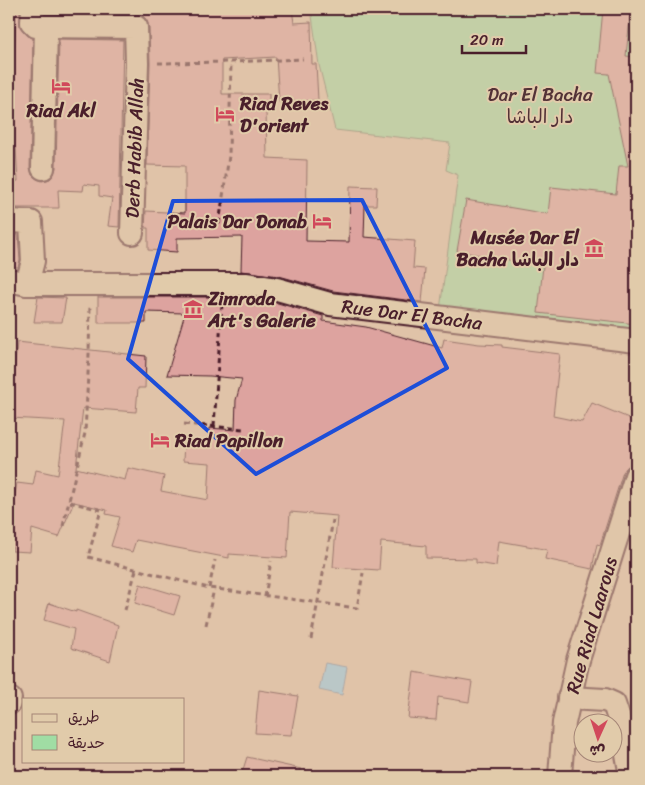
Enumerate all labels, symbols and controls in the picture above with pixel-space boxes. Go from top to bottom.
scale bar [462,22,526,54]
text: 20 m [470,27,504,53]
hotel icon: Riad Akl [50,75,72,97]
street label: Derb Habib Allah [116,77,153,219]
park label: Dar El Bacha دار الباشا [487,78,593,133]
place label: Riad Reves D'orient [239,87,330,142]
place label: Riad Akl [25,94,96,127]
hotel icon: Riad Reves D'orient [214,103,236,125]
place label: Palais Dar Donab [167,205,307,238]
hotel icon: Palais Dar Donab [311,210,333,232]
place label: Musée Dar El Bacha دار الباشا [456,221,580,276]
museum icon: Musée Dar El Bacha دار الباشا [583,237,605,259]
place label: Zimroda Art's Galerie [207,282,316,337]
street label: Rue Dar El Bacha [340,289,485,340]
museum icon: Zimroda Art's Galerie [182,298,204,320]
place label: Riad Papillon [174,424,284,457]
hotel icon: Riad Papillon [149,429,171,451]
street label: Rue Riad Laarous [556,553,627,697]
legend [22,698,185,762]
text: طريق [68,704,100,730]
north arrow [572,712,622,762]
text: حديقة [68,730,105,756]
text: ش [589,738,606,763]

